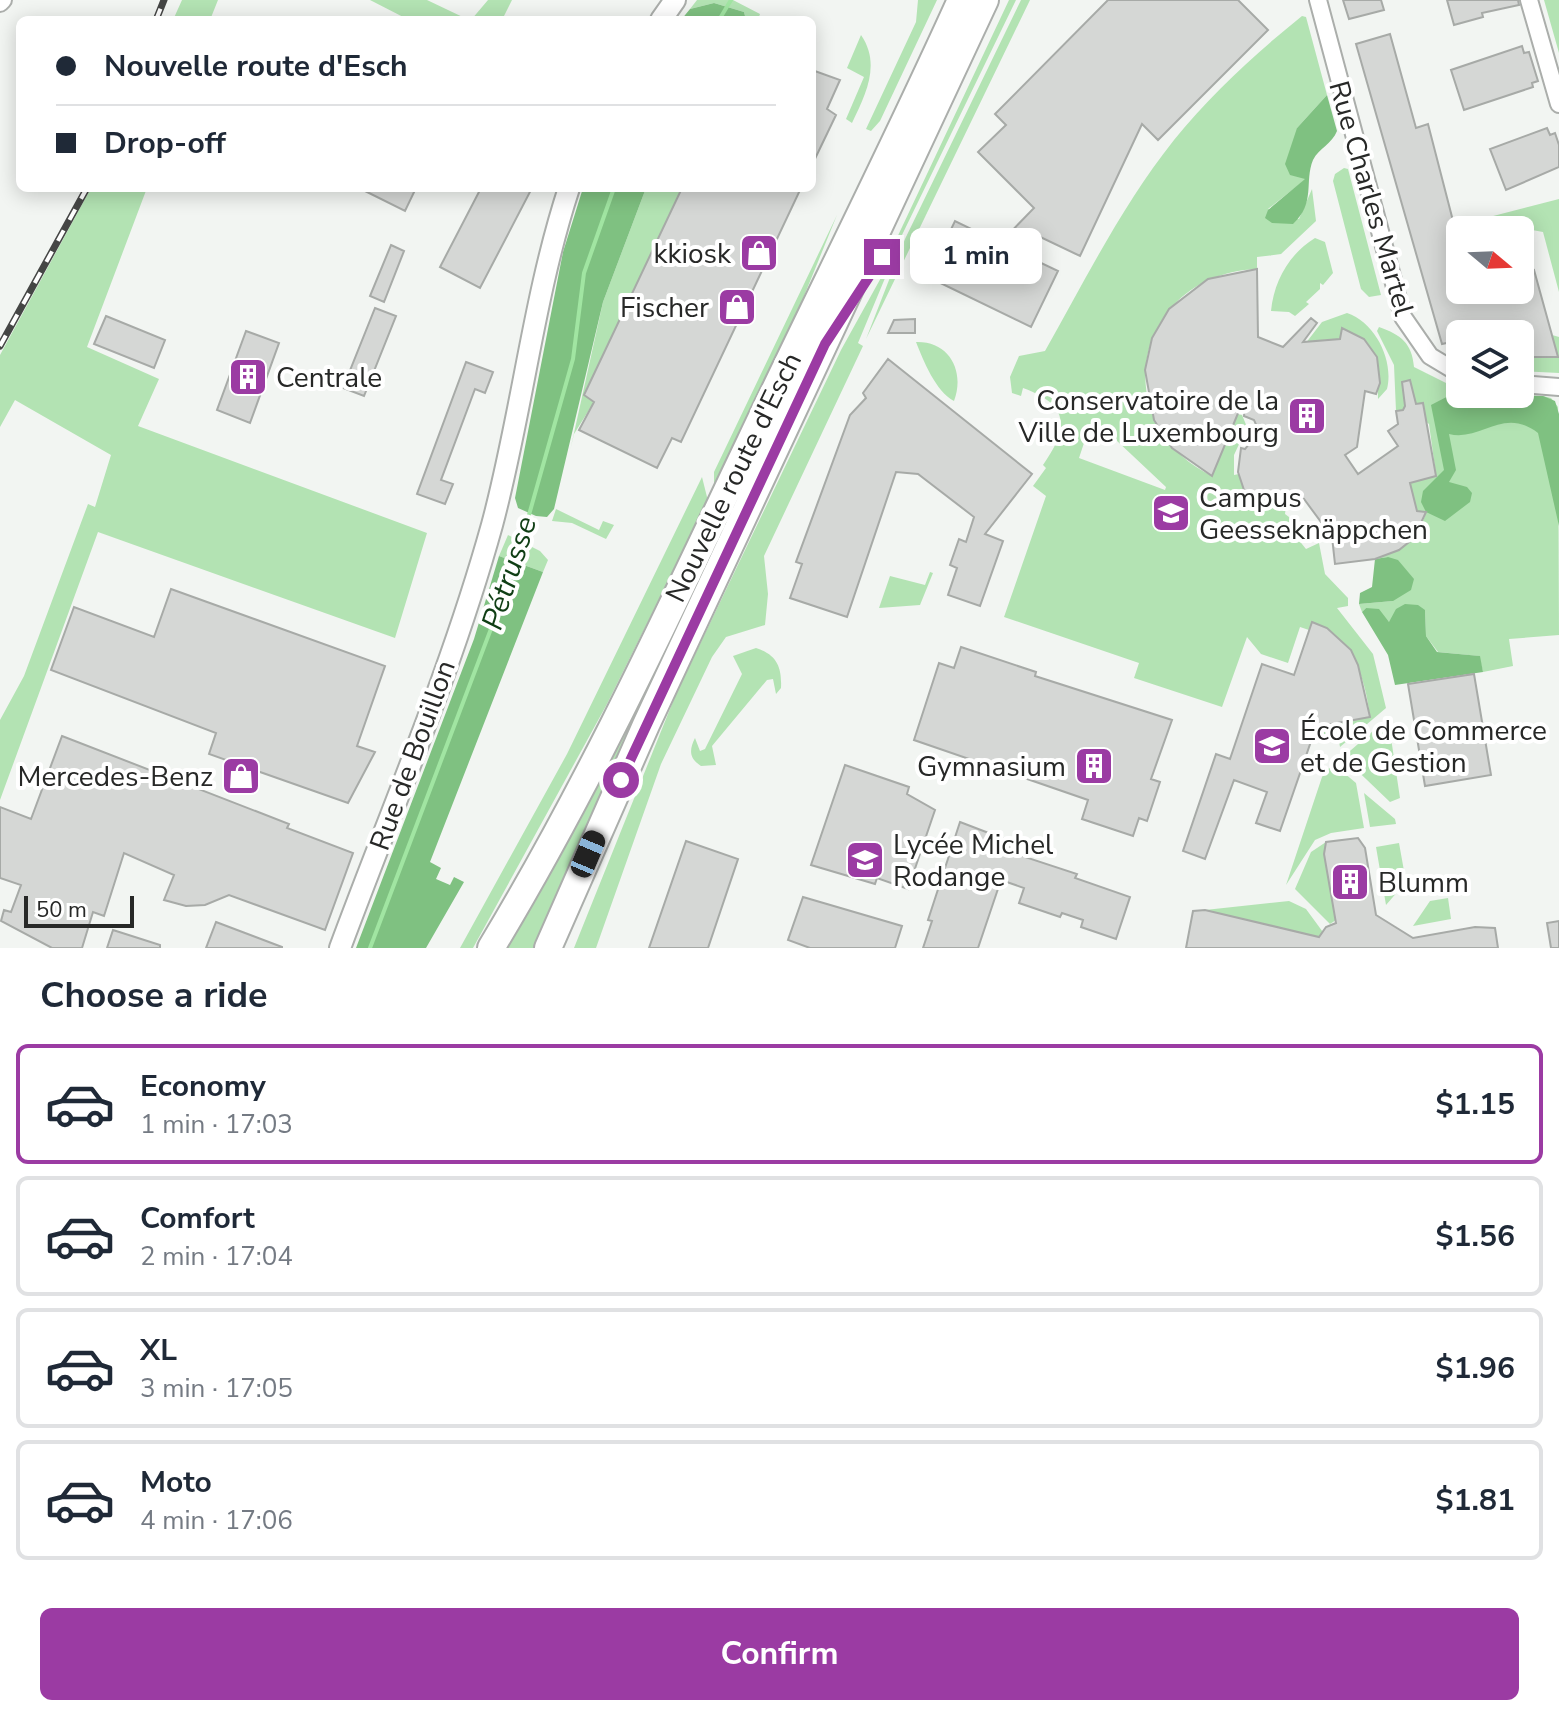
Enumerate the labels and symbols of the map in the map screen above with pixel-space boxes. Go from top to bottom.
street label: Rue Charles Martel [1319,77,1423,321]
north arrow [1446,216,1534,304]
callout: 1 min [910,229,1042,285]
shop icon: kkiosk [738,232,780,274]
place label: kkiosk [653,235,732,273]
route end [864,239,900,275]
shop icon: Fischer [716,286,758,328]
place label: Fischer [620,289,709,327]
street label: Nouvelle route d'Esch [657,346,811,609]
building icon: Centrale [227,356,269,398]
place label: Centrale [276,359,382,397]
place label: Conservatoire de la Ville de Luxembourg [1018,382,1279,452]
building icon: Conservatoire de la Ville de Luxembourg [1286,395,1328,437]
place label: Campus Geesseknäppchen [1199,479,1428,549]
school or university icon: Campus Geesseknäppchen [1150,492,1192,534]
water label: Pétrusse [472,511,547,635]
street label: Rue de Bouillon [361,655,465,856]
place label: École de Commerce et de Gestion [1300,712,1547,782]
school or university icon: École de Commerce et de Gestion [1251,725,1293,767]
building icon: Gymnasium [1073,745,1115,787]
place label: Gymnasium [917,748,1066,786]
shop icon: Mercedes-Benz [220,755,262,797]
place label: Mercedes-Benz [17,758,213,796]
route start [603,762,639,798]
place label: Lycée Michel Rodange [893,826,1054,896]
car [568,827,608,881]
school or university icon: Lycée Michel Rodange [844,839,886,881]
building icon: Blumm [1329,861,1371,903]
place label: Blumm [1378,864,1469,902]
scale bar [24,892,134,928]

